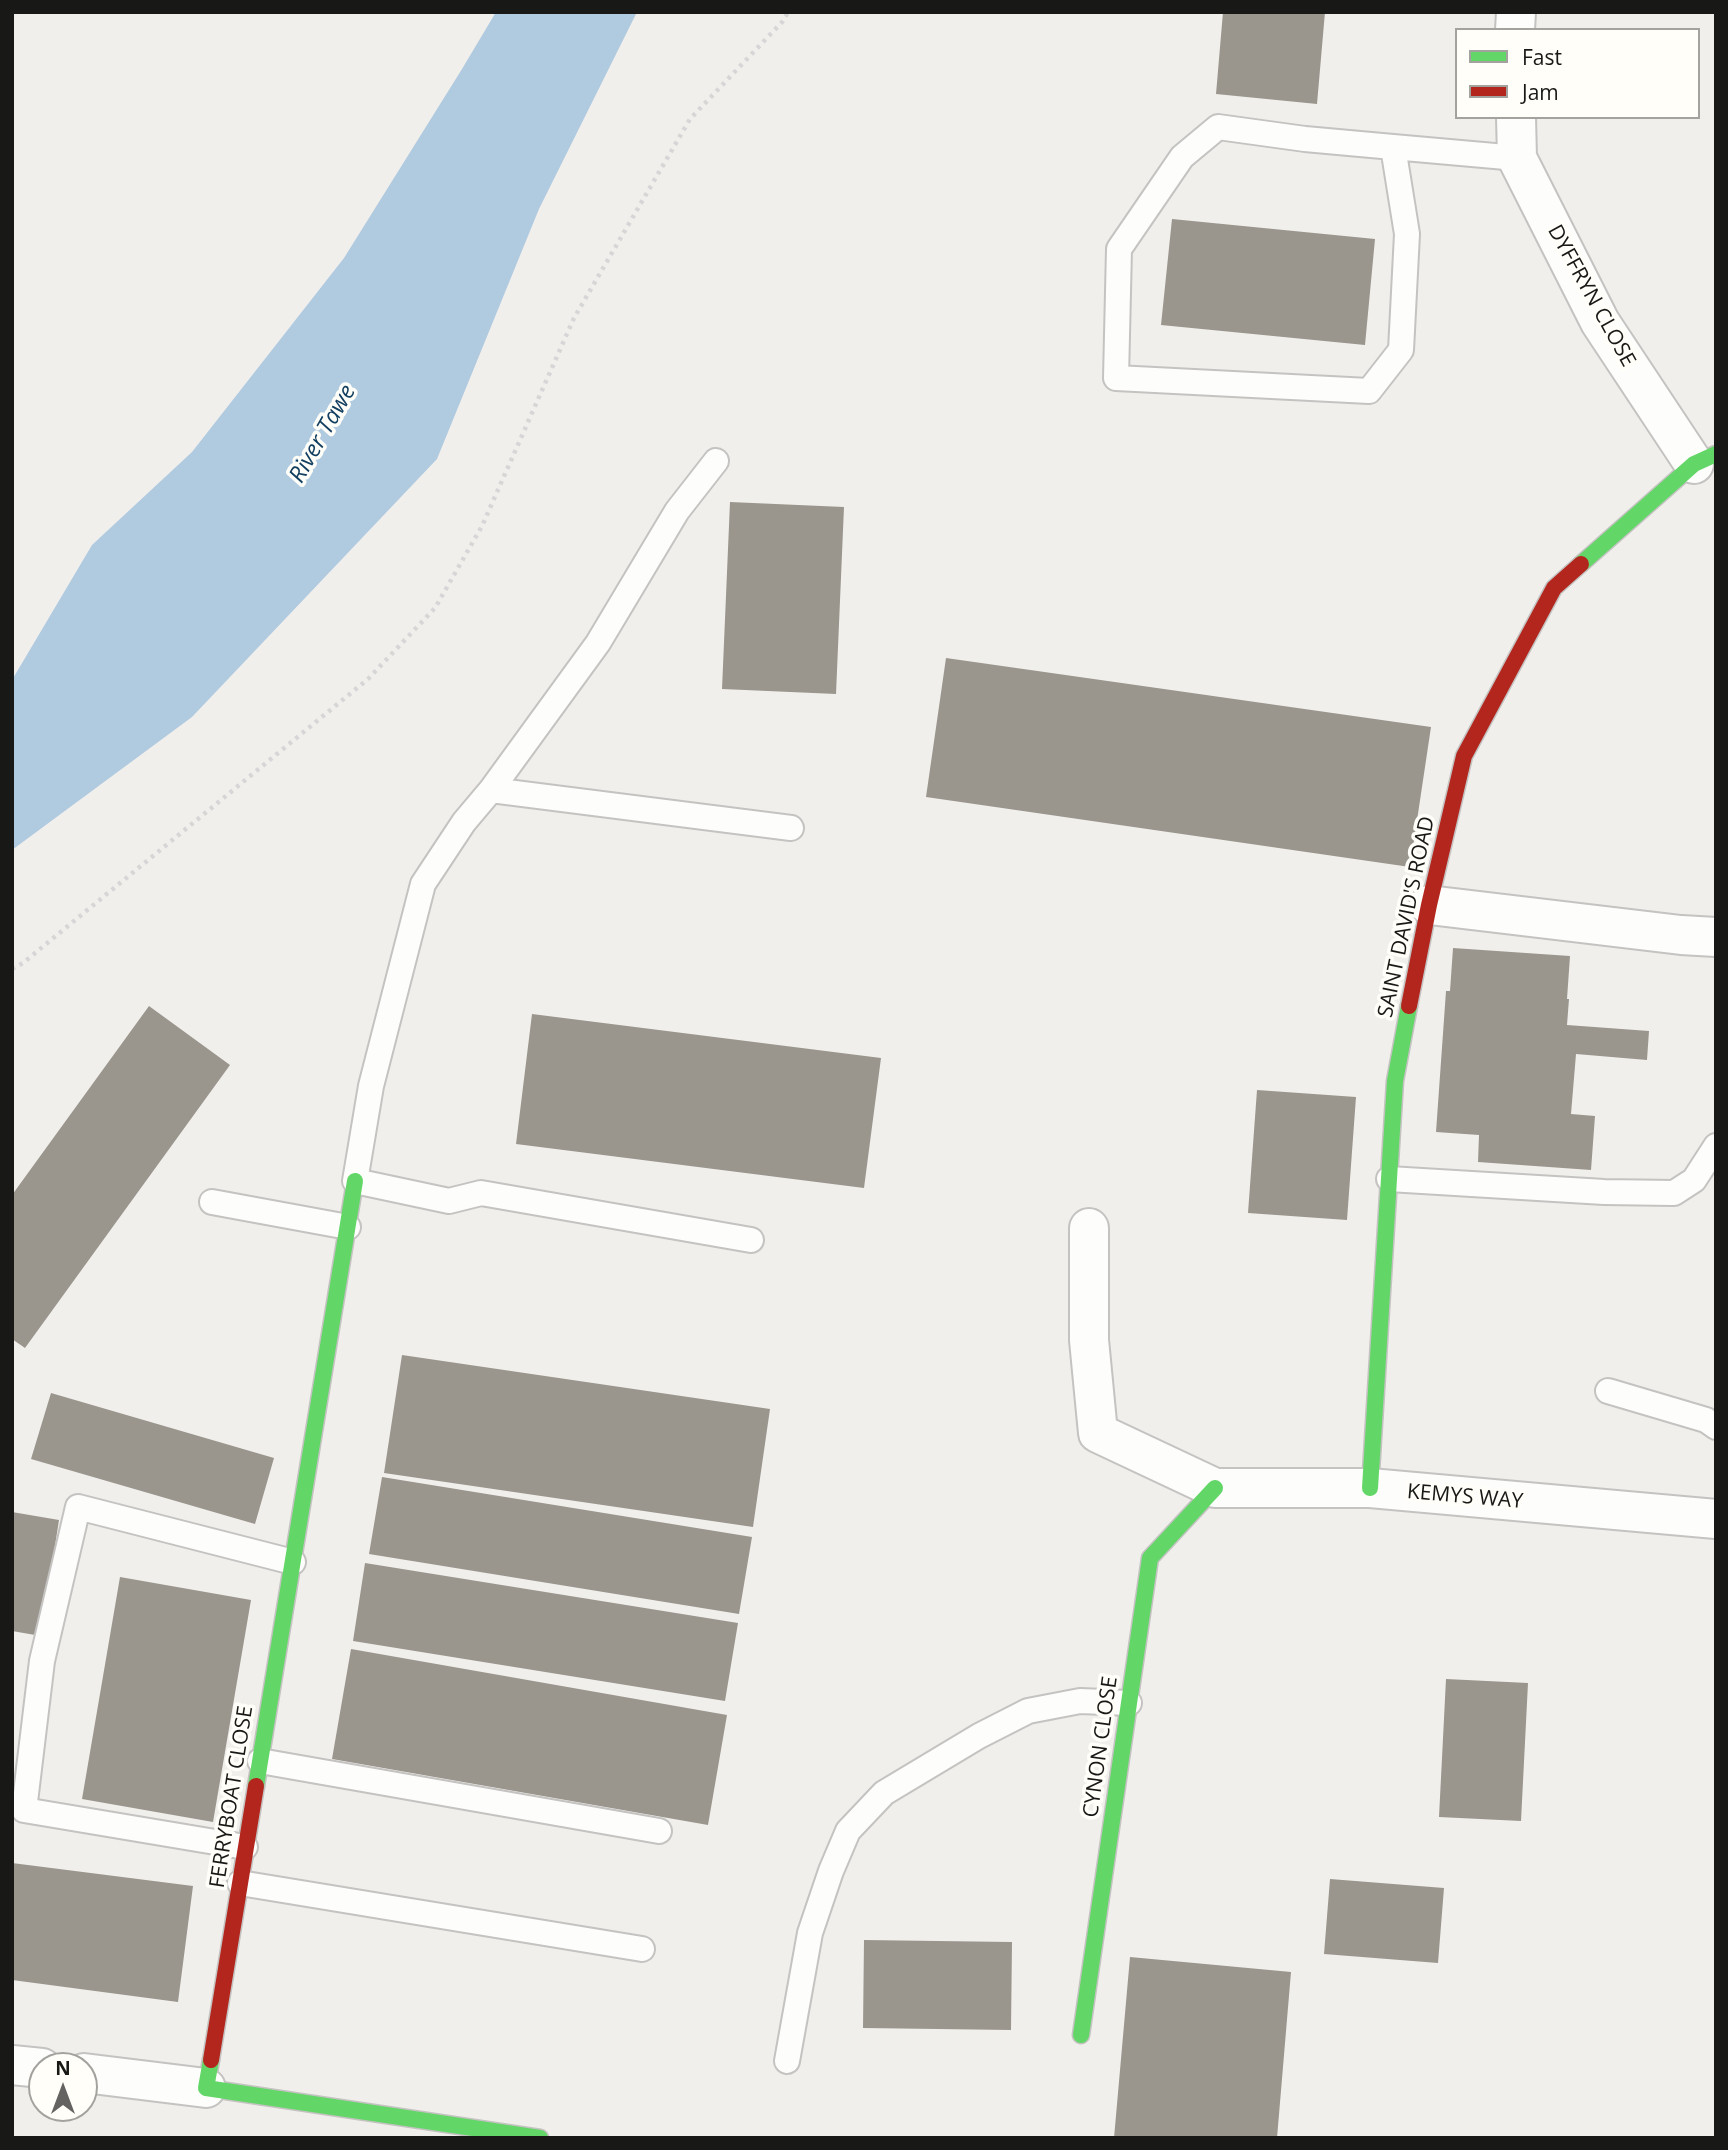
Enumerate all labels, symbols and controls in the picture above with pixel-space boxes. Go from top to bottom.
legend [1455,28,1700,119]
text: Fast [1522,43,1562,71]
text: Jam [1522,78,1559,106]
street label: DYFFRYN CLOSE [1542,221,1640,371]
water label: River Tawe [284,380,362,488]
street label: SAINT DAVID'S ROAD [1373,814,1441,1020]
street label: KEMYS WAY [1406,1479,1524,1515]
street label: CYNON CLOSE [1079,1675,1123,1819]
street label: FERRYBOAT CLOSE [205,1704,259,1890]
north arrow [28,2052,98,2122]
text: N [55,2055,71,2081]

